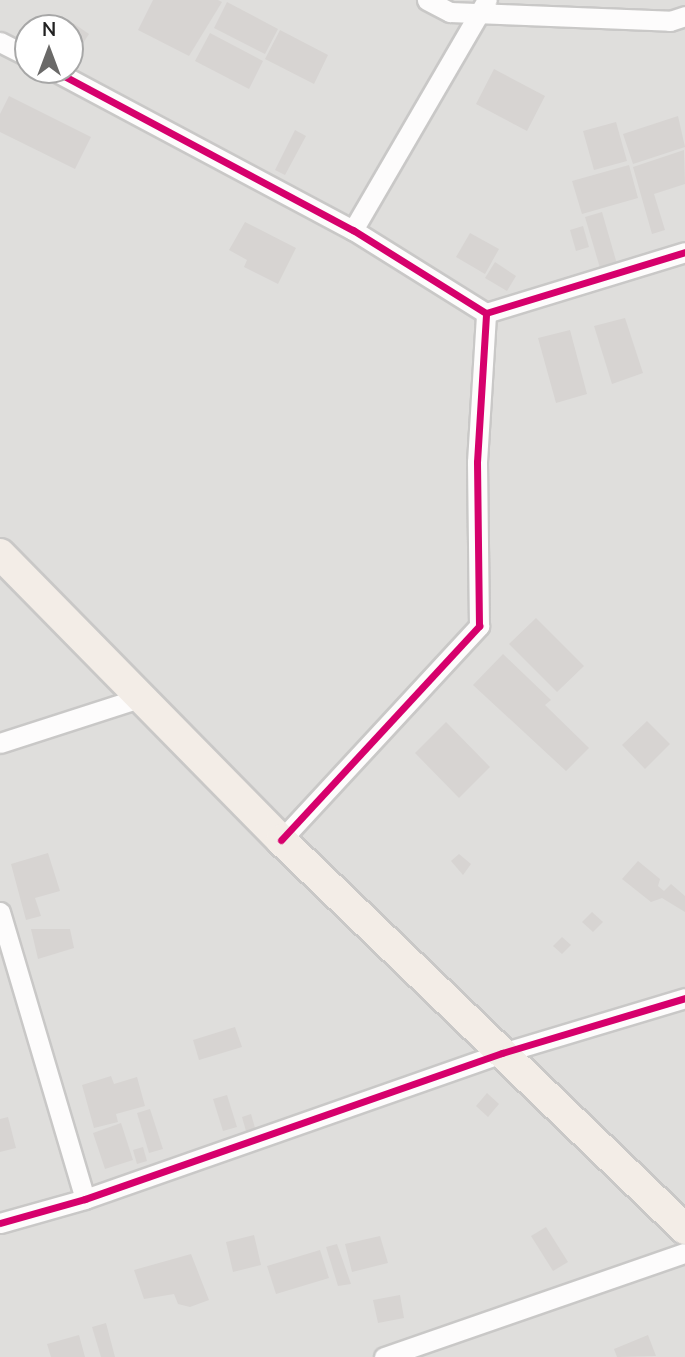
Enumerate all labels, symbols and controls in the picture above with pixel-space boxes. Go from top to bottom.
north arrow [14,14,84,84]
text: N [42,17,56,43]

